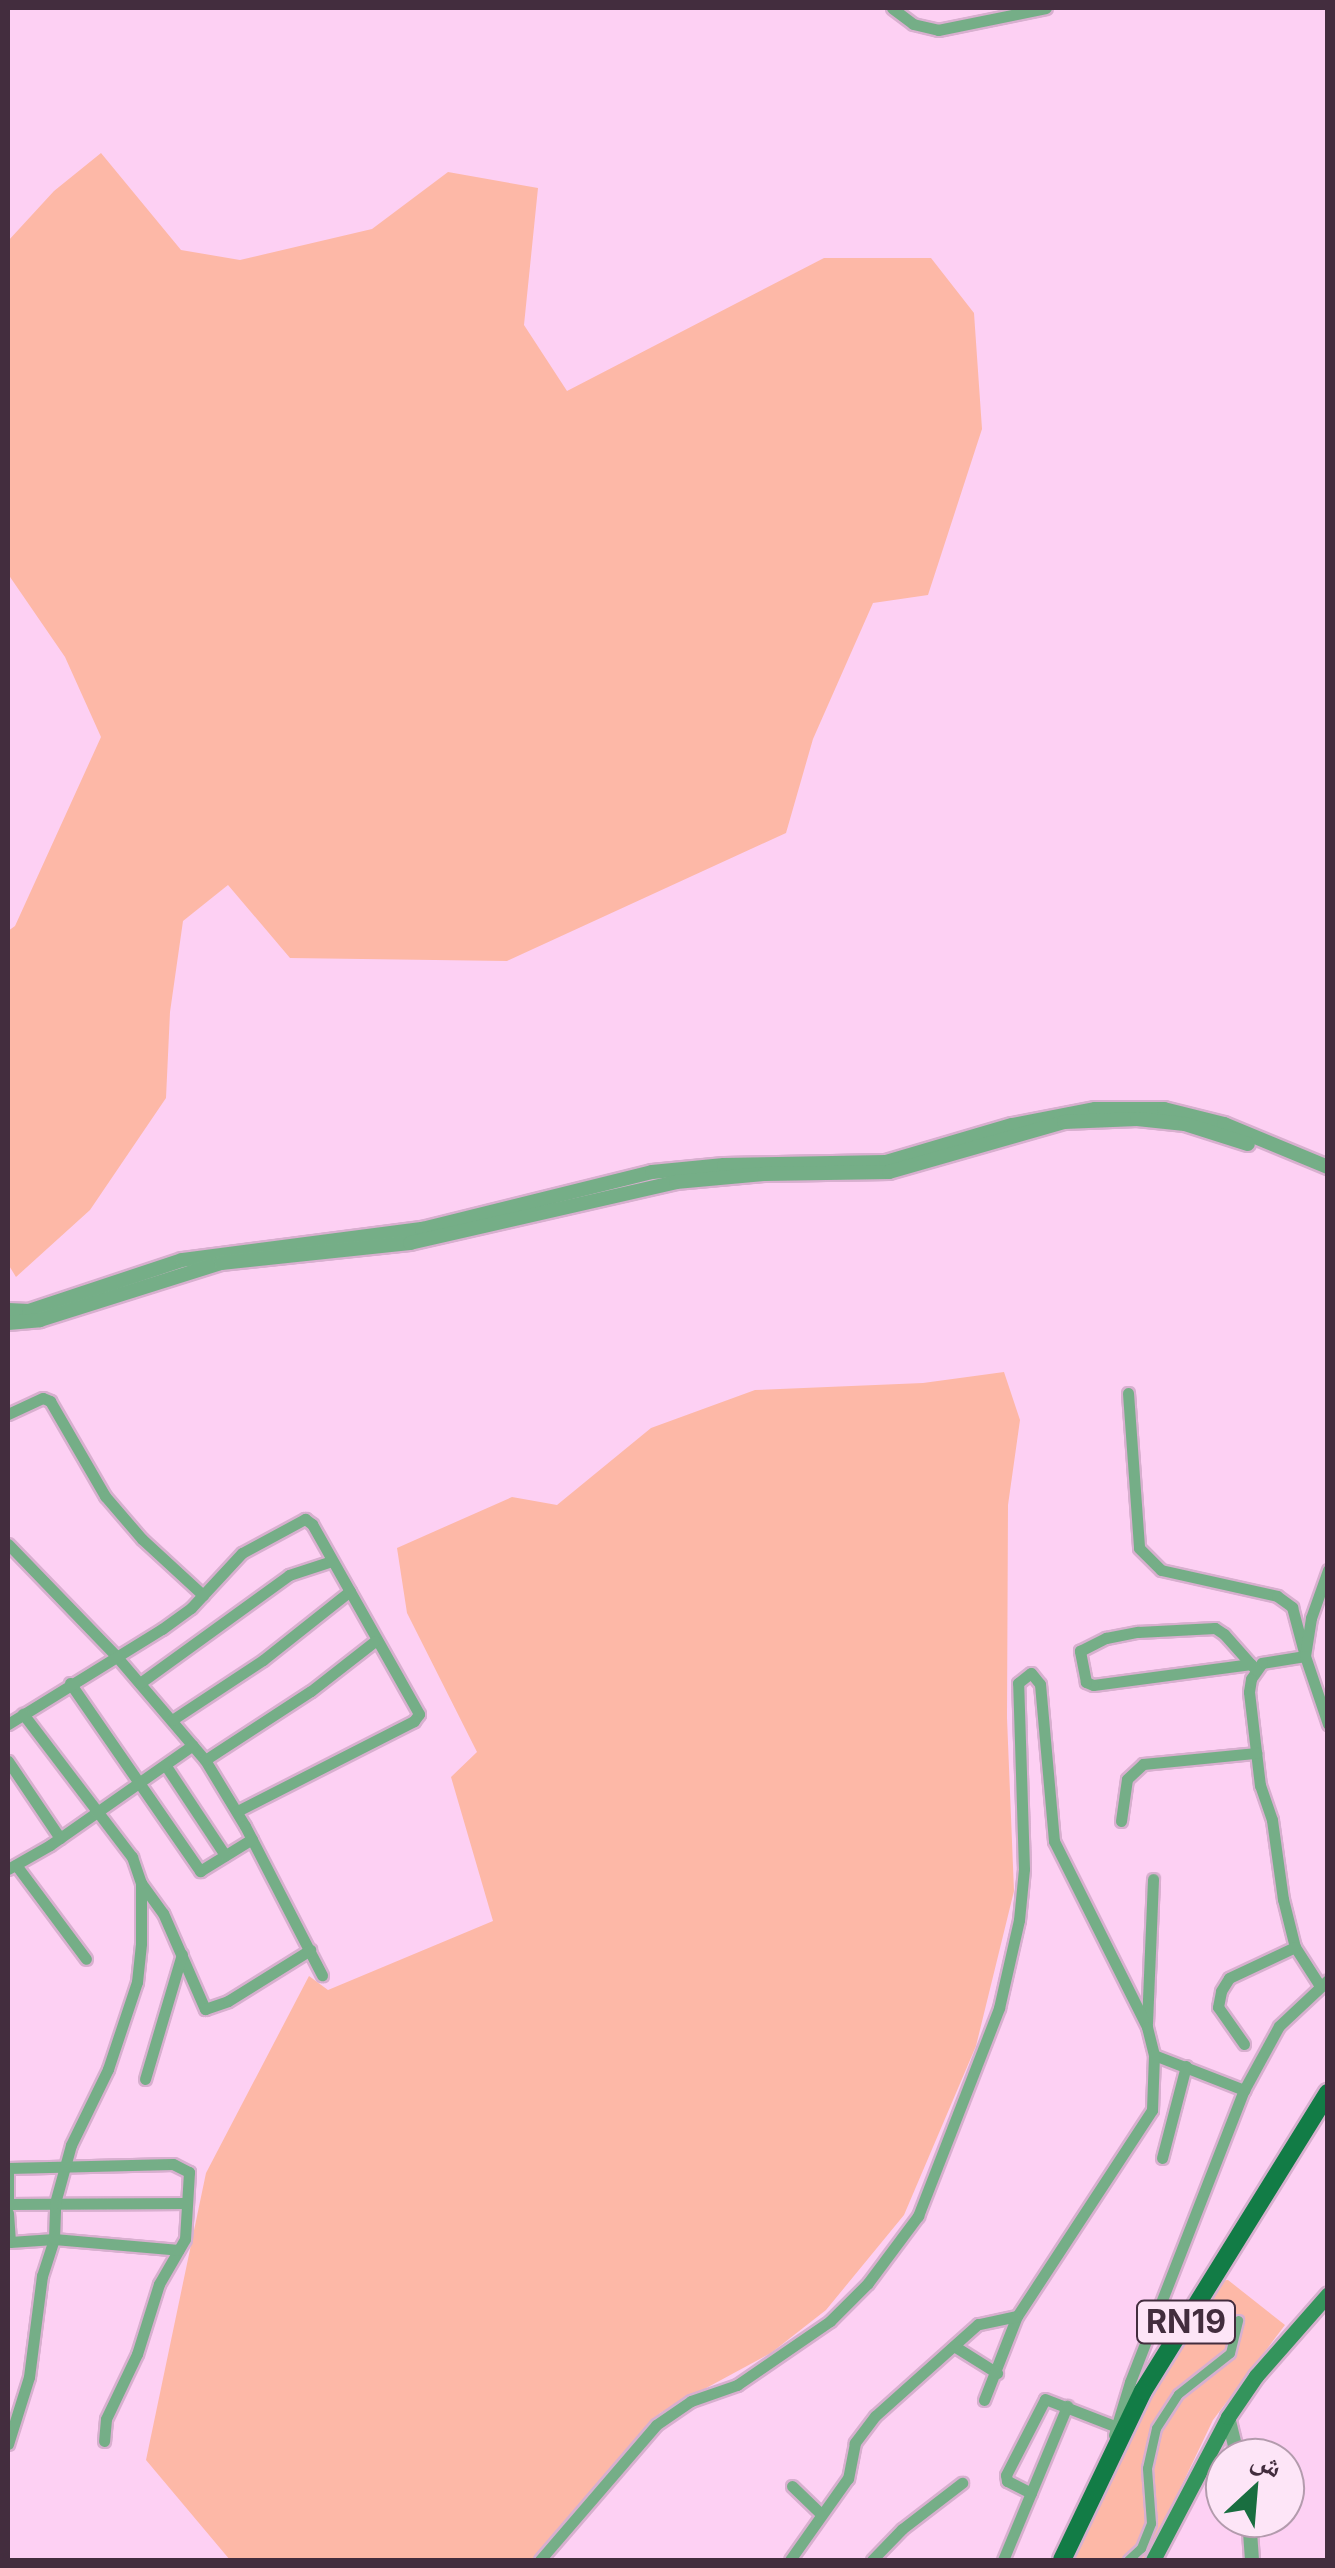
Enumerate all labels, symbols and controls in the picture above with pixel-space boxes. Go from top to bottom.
road number: RN19 [1136,2295,1236,2349]
north arrow [1205,2438,1305,2538]
text: ش [1246,2441,1288,2485]

